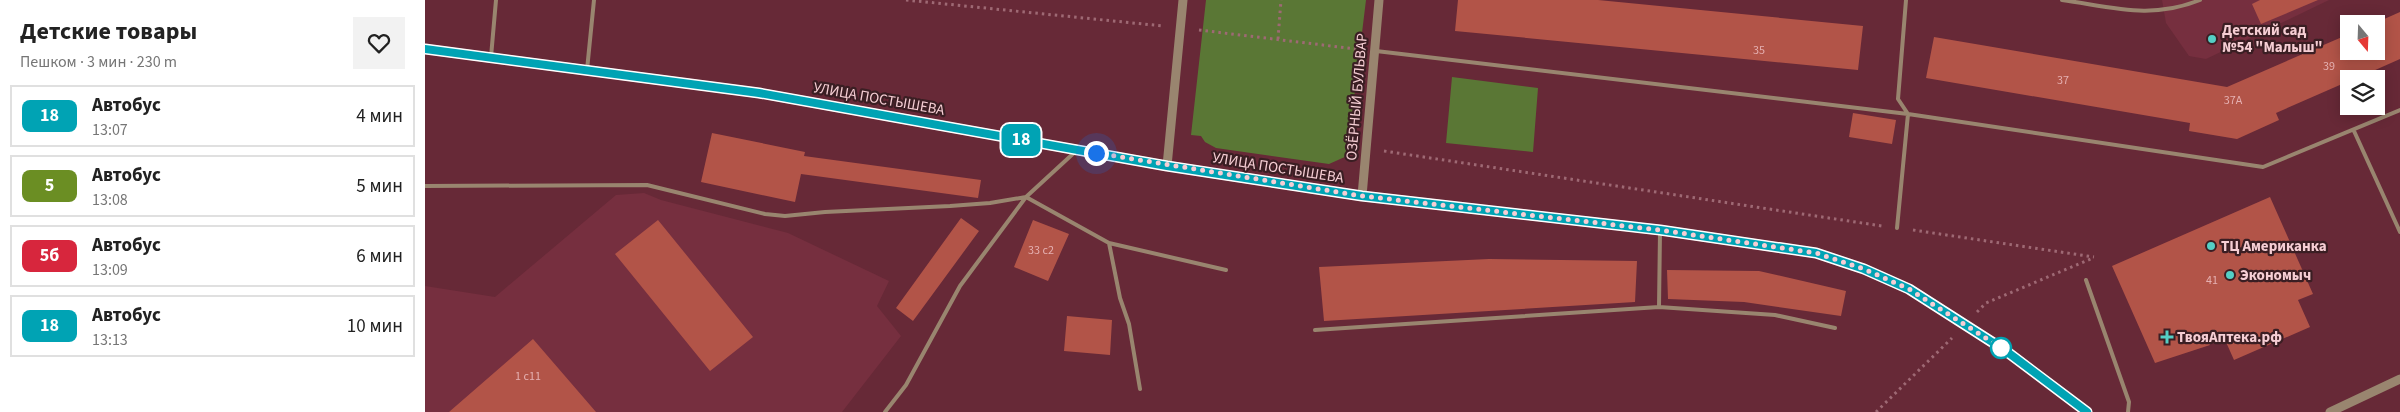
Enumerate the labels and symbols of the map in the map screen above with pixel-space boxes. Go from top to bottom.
north arrow [2340,15,2385,60]
place label: Детский сад №54 "Малыш" [2222,20,2323,58]
street label: ОЗЁРНЫЙ БУЛЬВАР [1341,32,1373,162]
marker: Детский сад №54 "Малыш" [2206,33,2218,45]
house number: 35 [1753,42,1765,59]
house number: 39 [2323,58,2335,75]
house number: 37 [2057,72,2069,89]
street label: УЛИЦА ПОСТЫШЕВА [812,77,947,121]
house number: 37А [2224,92,2243,109]
line badge: 18 [999,124,1043,156]
your location [1084,141,1109,166]
street label: УЛИЦА ПОСТЫШЕВА [1211,147,1346,189]
place label: ТЦ Американка [2221,236,2327,257]
marker: ТЦ Американка [2205,240,2217,252]
house number: 33 с2 [1028,242,1054,259]
place label: Экономыч [2240,265,2311,286]
marker: Экономыч [2224,269,2236,281]
house number: 41 [2206,272,2218,289]
place label: ТвояАптека.рф [2177,327,2282,348]
marker: ТвояАптека.рф [2161,331,2173,343]
unlabelled marker [1990,337,2012,359]
house number: 1 с11 [515,368,541,385]

